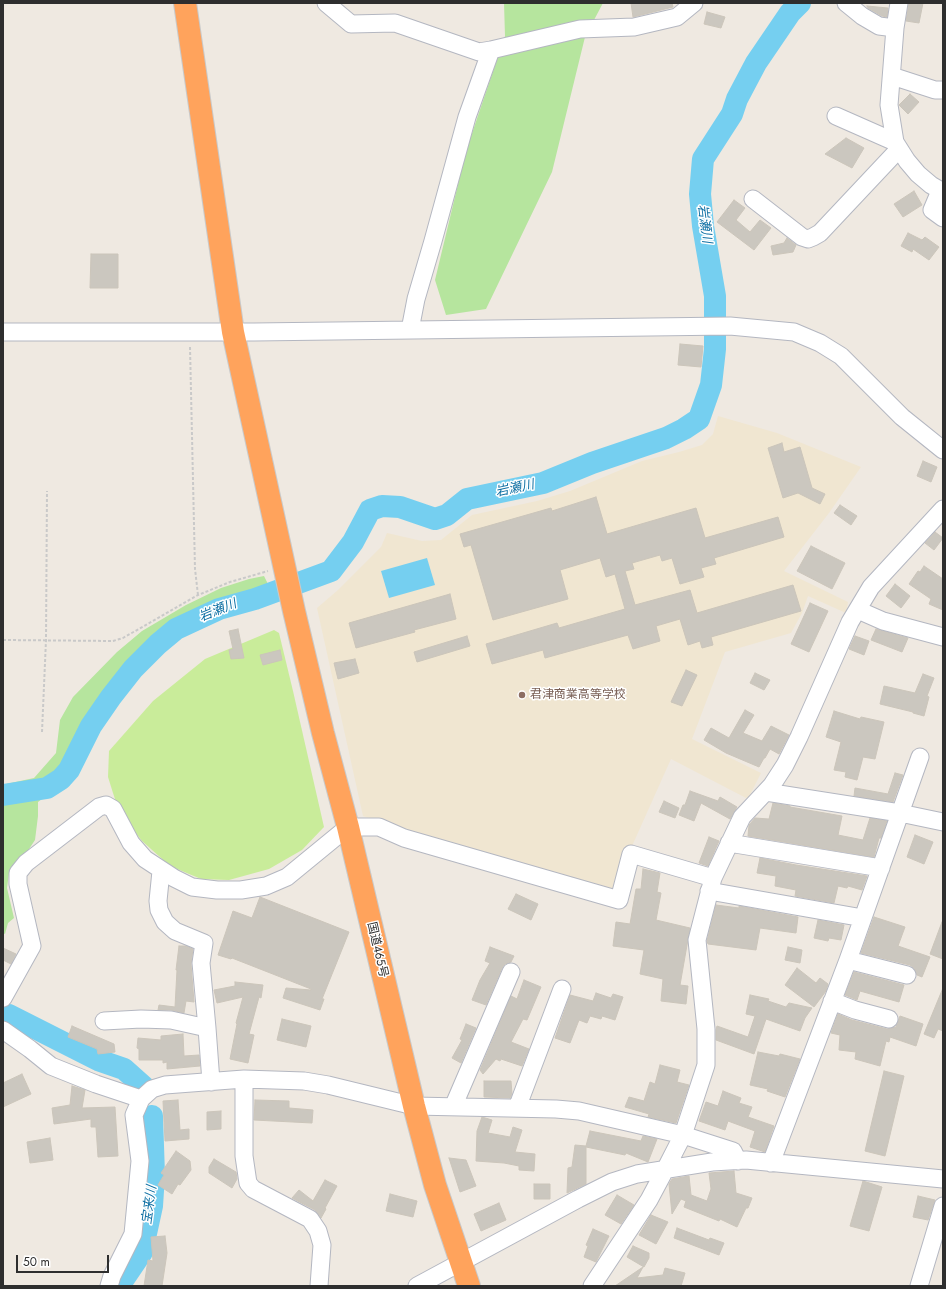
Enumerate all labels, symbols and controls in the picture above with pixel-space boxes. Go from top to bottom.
water label: 岩瀬川 [694,204,714,244]
water label: 岩瀬川 [494,477,536,501]
water label: 岩瀬川 [197,596,239,626]
place label: 君津商業高等学校 [530,688,626,702]
marker: 君津商業高等学校 [517,690,527,700]
street label: 国道465号 [364,921,390,979]
water label: 宝来川 [140,1185,160,1225]
scale bar [18,1247,111,1273]
text: 50 m [23,1253,50,1271]

